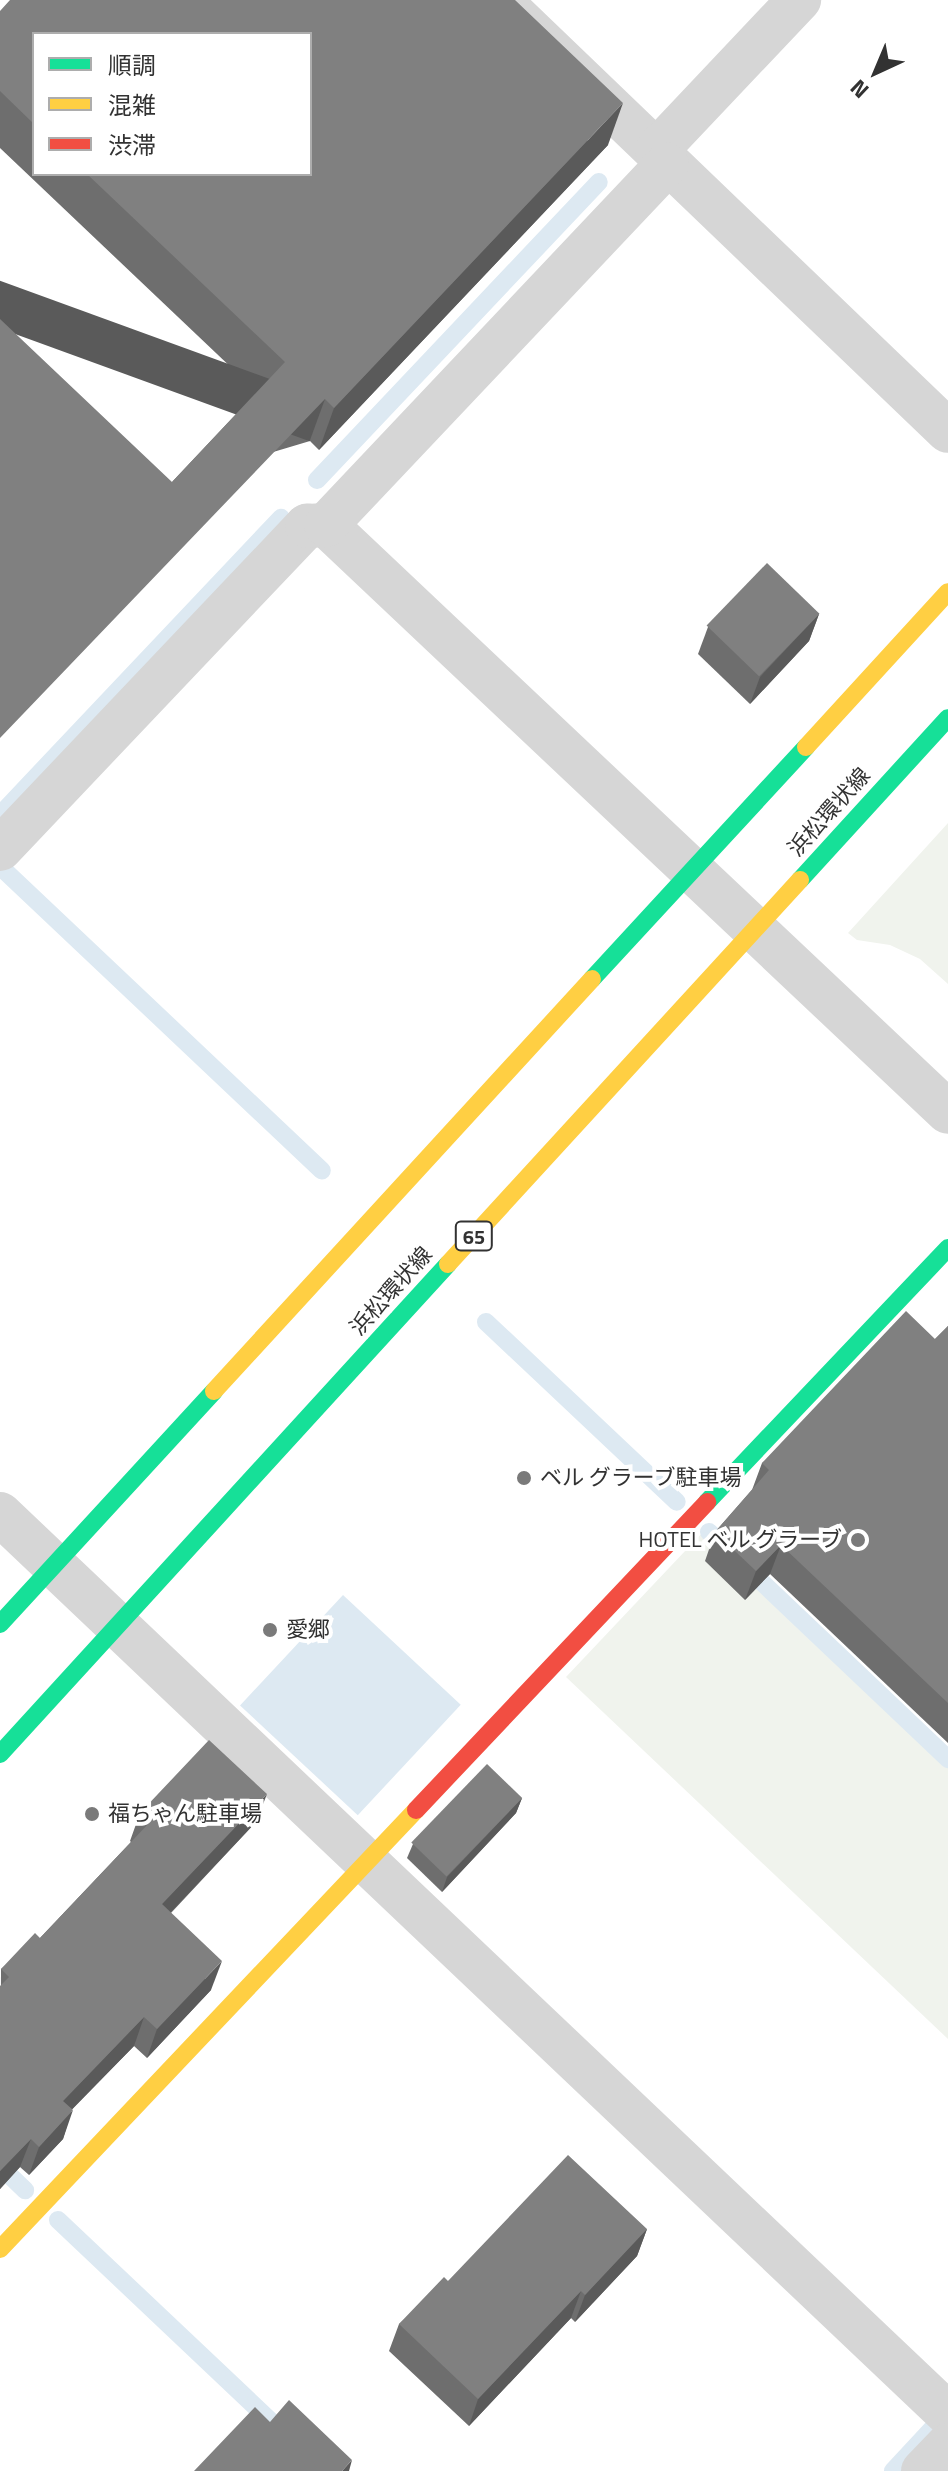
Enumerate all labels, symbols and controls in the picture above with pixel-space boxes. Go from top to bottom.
legend [32,32,312,176]
north arrow [836,32,916,112]
text: 順調 [108,47,156,83]
text: N [842,72,877,107]
text: 混雑 [108,87,156,123]
text: 渋滞 [108,127,156,163]
street label: 浜松環状線 [782,762,876,862]
road number: 65 [454,1220,494,1252]
street label: 浜松環状線 [344,1241,438,1341]
place label: ベル グラーブ駐車場 [540,1465,743,1491]
marker: ベル グラーブ駐車場 [515,1469,533,1487]
place label: HOTEL ベル グラーブ [637,1527,842,1553]
marker: HOTEL ベル グラーブ [849,1531,867,1549]
place label: 愛郷 [286,1617,330,1643]
marker: 愛郷 [261,1621,279,1639]
place label: 福ちゃん駐車場 [108,1801,262,1827]
marker: 福ちゃん駐車場 [83,1805,101,1823]

